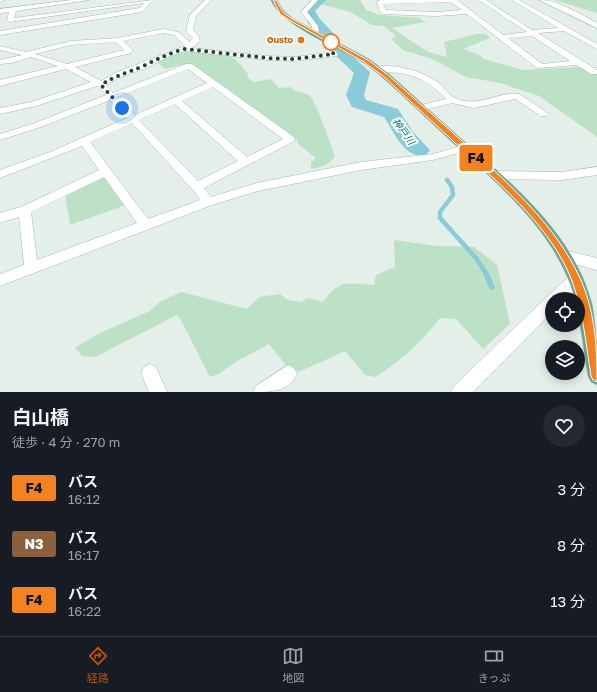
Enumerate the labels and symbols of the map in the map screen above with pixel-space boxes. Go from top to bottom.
unlabelled marker [322,33,340,51]
place label: Gusto [267,34,294,45]
marker: Gusto [296,35,306,45]
your location [112,98,132,118]
water label: 神戸川 [390,115,418,147]
line badge: F4 [458,145,494,171]

